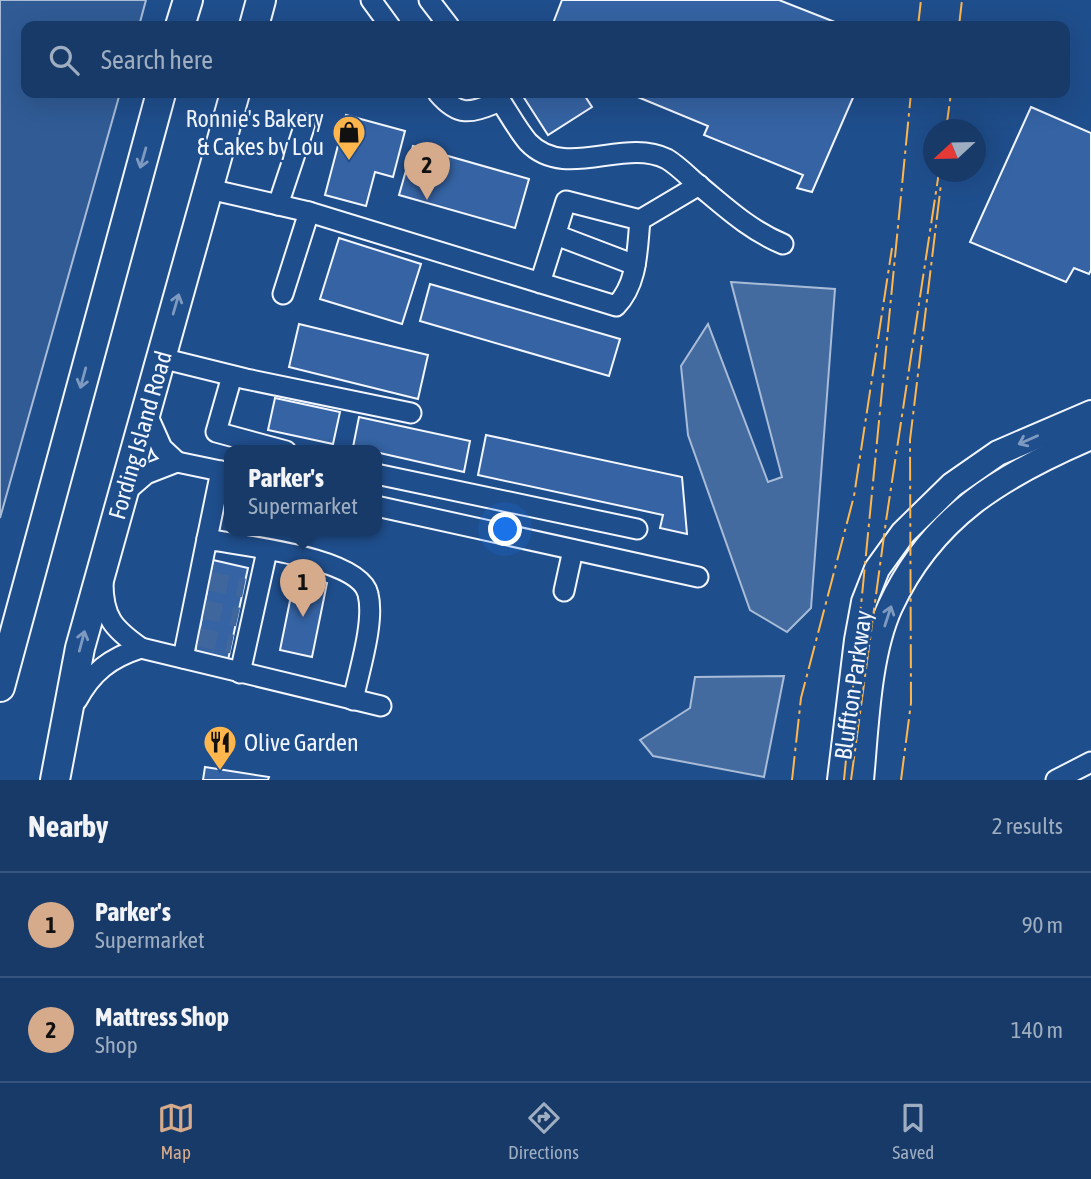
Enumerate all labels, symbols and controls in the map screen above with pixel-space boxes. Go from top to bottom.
search box [21,21,1070,98]
icon: search [45,41,83,79]
text: Search here [101,45,213,75]
place label: Ronnie's Bakery & Cakes by Lou [186,105,324,160]
shop icon: Ronnie's Bakery & Cakes by Lou [330,113,368,162]
north arrow [923,119,986,182]
pin: 2 [404,142,450,200]
one-way arrow [135,147,148,169]
one-way arrow [171,293,184,315]
street label: Fording Island Road [103,348,177,522]
one-way arrow [75,367,88,389]
one-way arrow [1018,434,1040,447]
popup [224,445,382,536]
text: Parker's [248,463,324,493]
text: Supermarket [248,493,358,519]
your location [488,512,522,546]
pin: 1 [280,559,326,617]
one-way arrow [882,606,895,628]
street label: Bluffton Parkway [829,609,877,761]
one-way arrow [77,630,90,652]
restaurant icon: Olive Garden [201,723,239,772]
place label: Olive Garden [244,729,359,756]
text: Nearby [28,809,108,843]
text: 2 results [992,813,1063,839]
text: Parker's [95,897,171,927]
text: 1 [46,912,56,938]
text: 90 m [1022,912,1063,938]
text: Supermarket [95,927,205,953]
text: Mattress Shop [95,1002,229,1032]
text: 2 [46,1017,56,1043]
text: 140 m [1011,1017,1063,1043]
text: Shop [95,1032,138,1058]
tab: Map [157,1099,195,1163]
tab: Directions [508,1099,579,1163]
tab: Saved [892,1099,934,1163]

